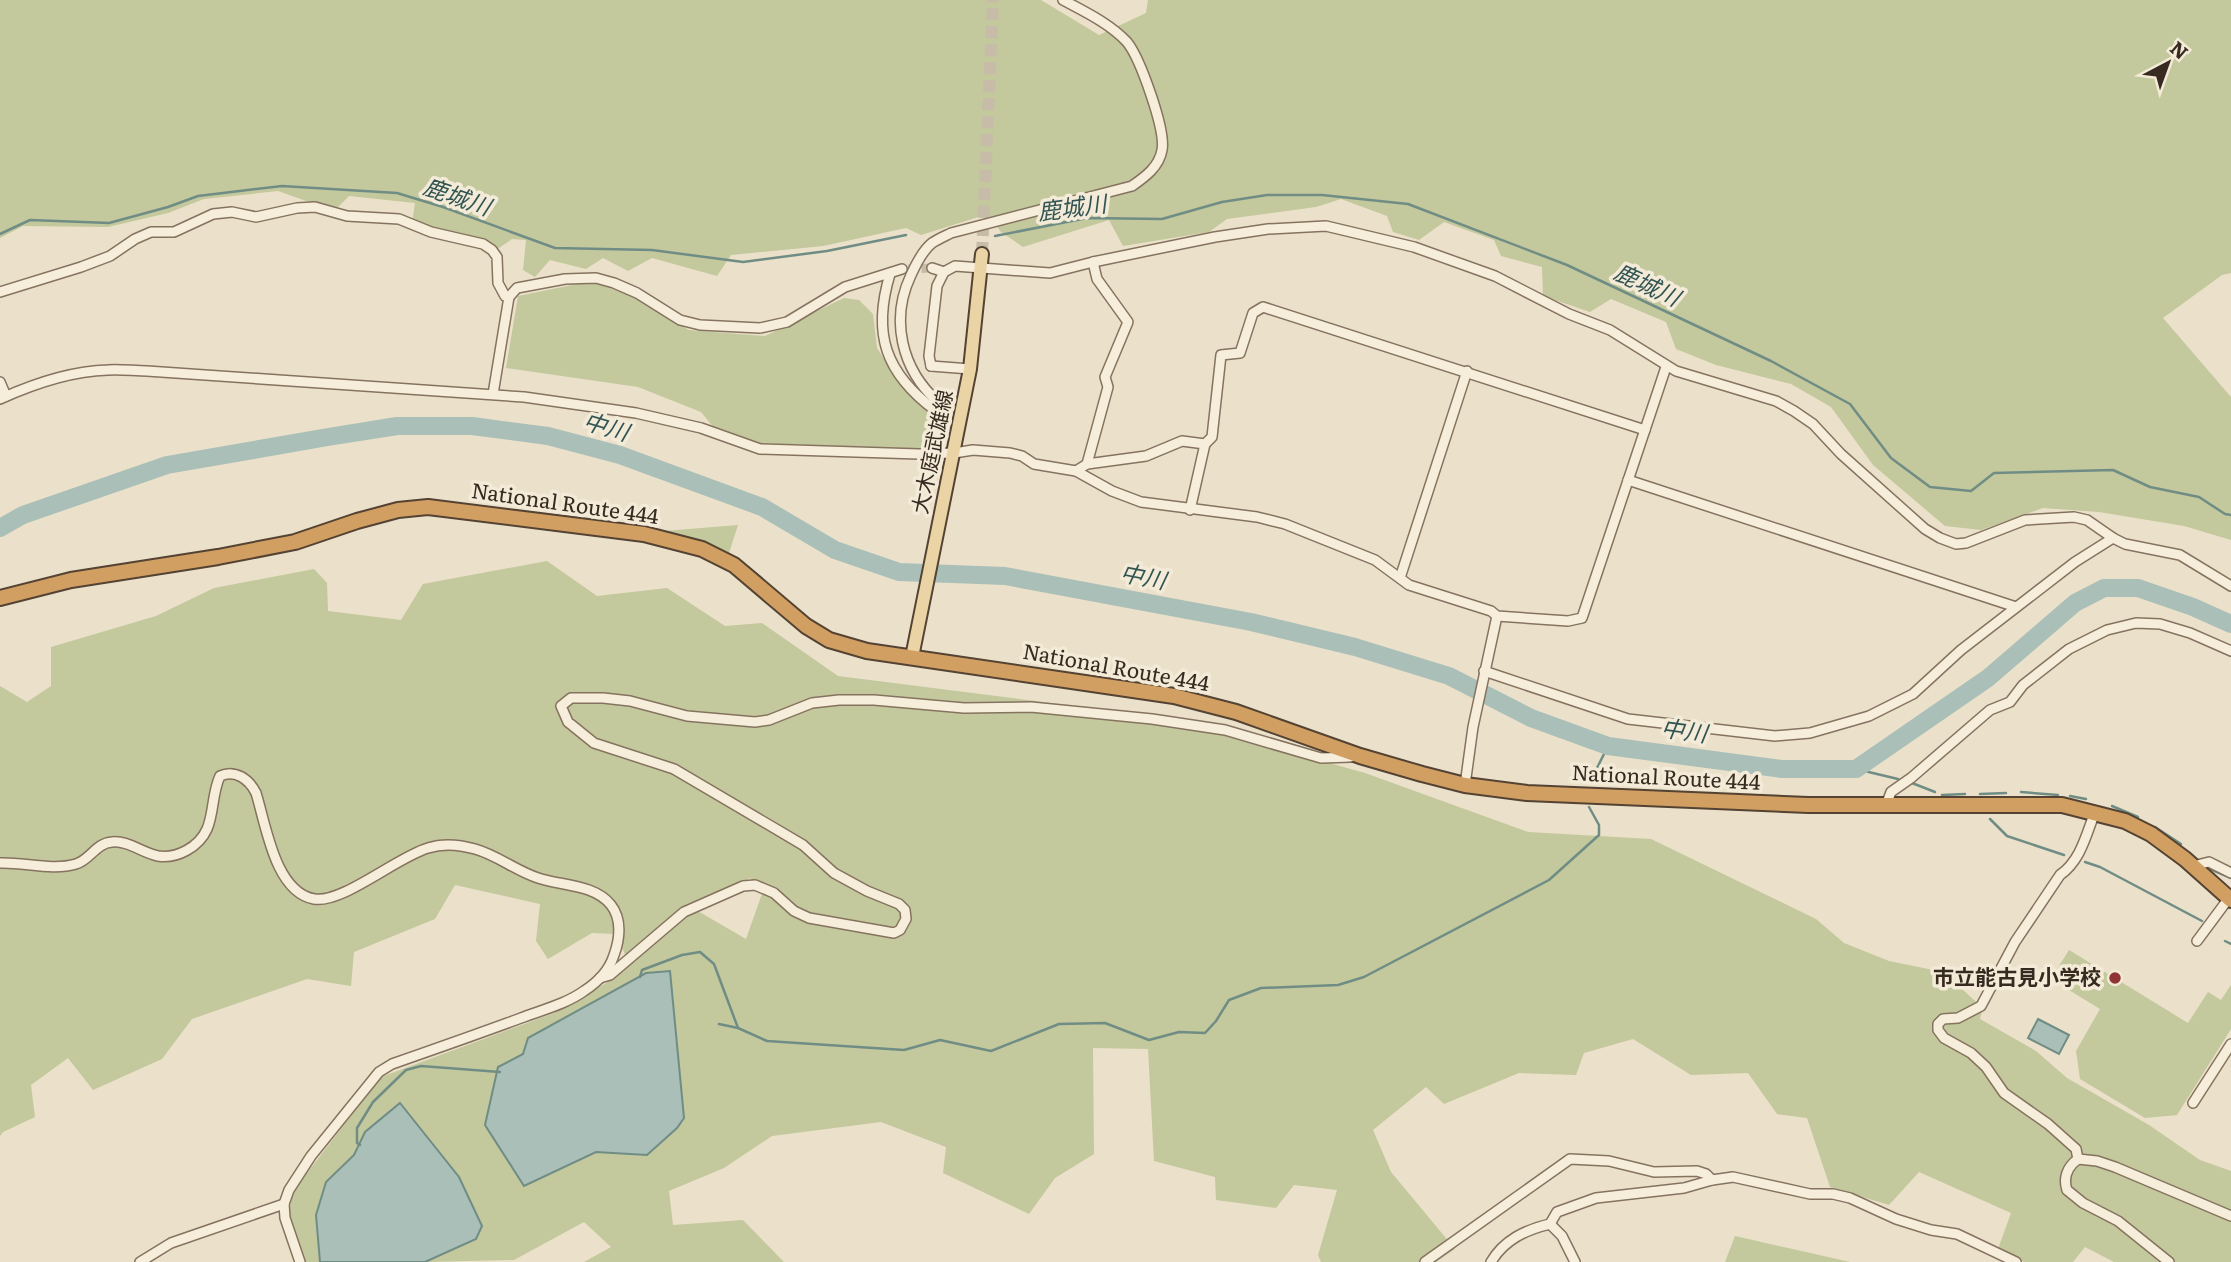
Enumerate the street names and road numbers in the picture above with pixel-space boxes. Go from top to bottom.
street label: 大木庭武雄線 [902,387,959,516]
street label: National Route 444 [470,473,661,530]
street label: National Route 444 [1021,634,1213,697]
street label: National Route 444 [1571,755,1762,796]

